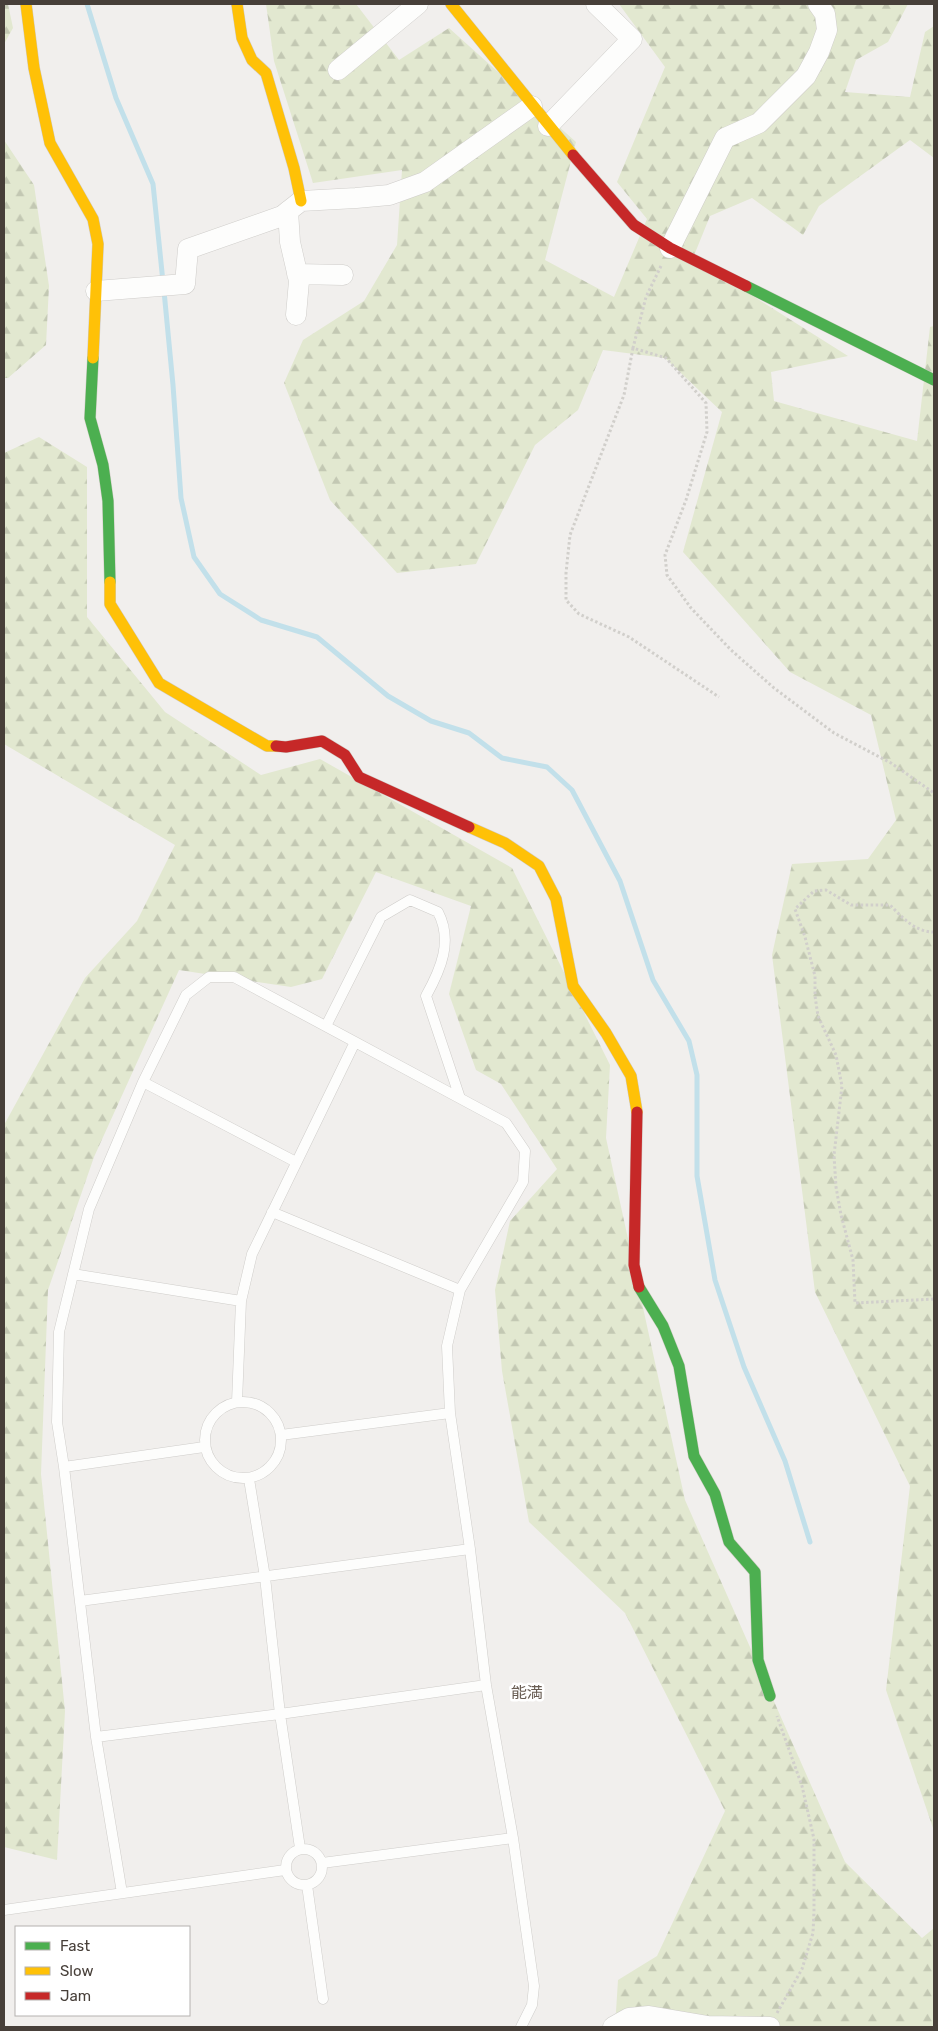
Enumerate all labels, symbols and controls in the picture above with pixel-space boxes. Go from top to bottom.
district label: 能満 [511,1683,543,1702]
legend [15,1926,190,2016]
text: Fast [60,1937,90,1955]
text: Slow [60,1962,93,1980]
text: Jam [60,1987,91,2005]

